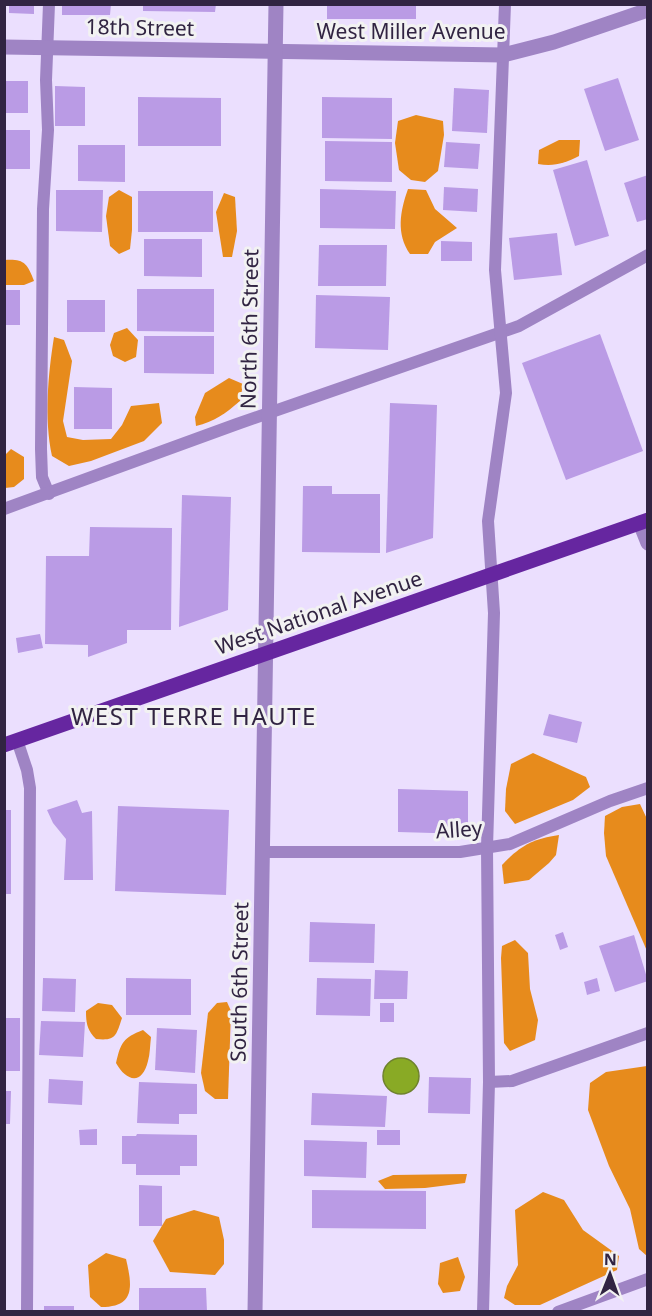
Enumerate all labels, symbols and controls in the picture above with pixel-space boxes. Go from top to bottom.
street label: 18th Street [85,12,195,42]
street label: West Miller Avenue [316,17,506,45]
street label: North 6th Street [234,248,264,409]
street label: West National Avenue [212,564,426,661]
district label: WEST TERRE HAUTE [71,699,317,732]
street label: Alley [435,813,483,845]
street label: South 6th Street [224,901,254,1062]
north arrow [580,1244,640,1304]
text: N [604,1248,617,1270]

